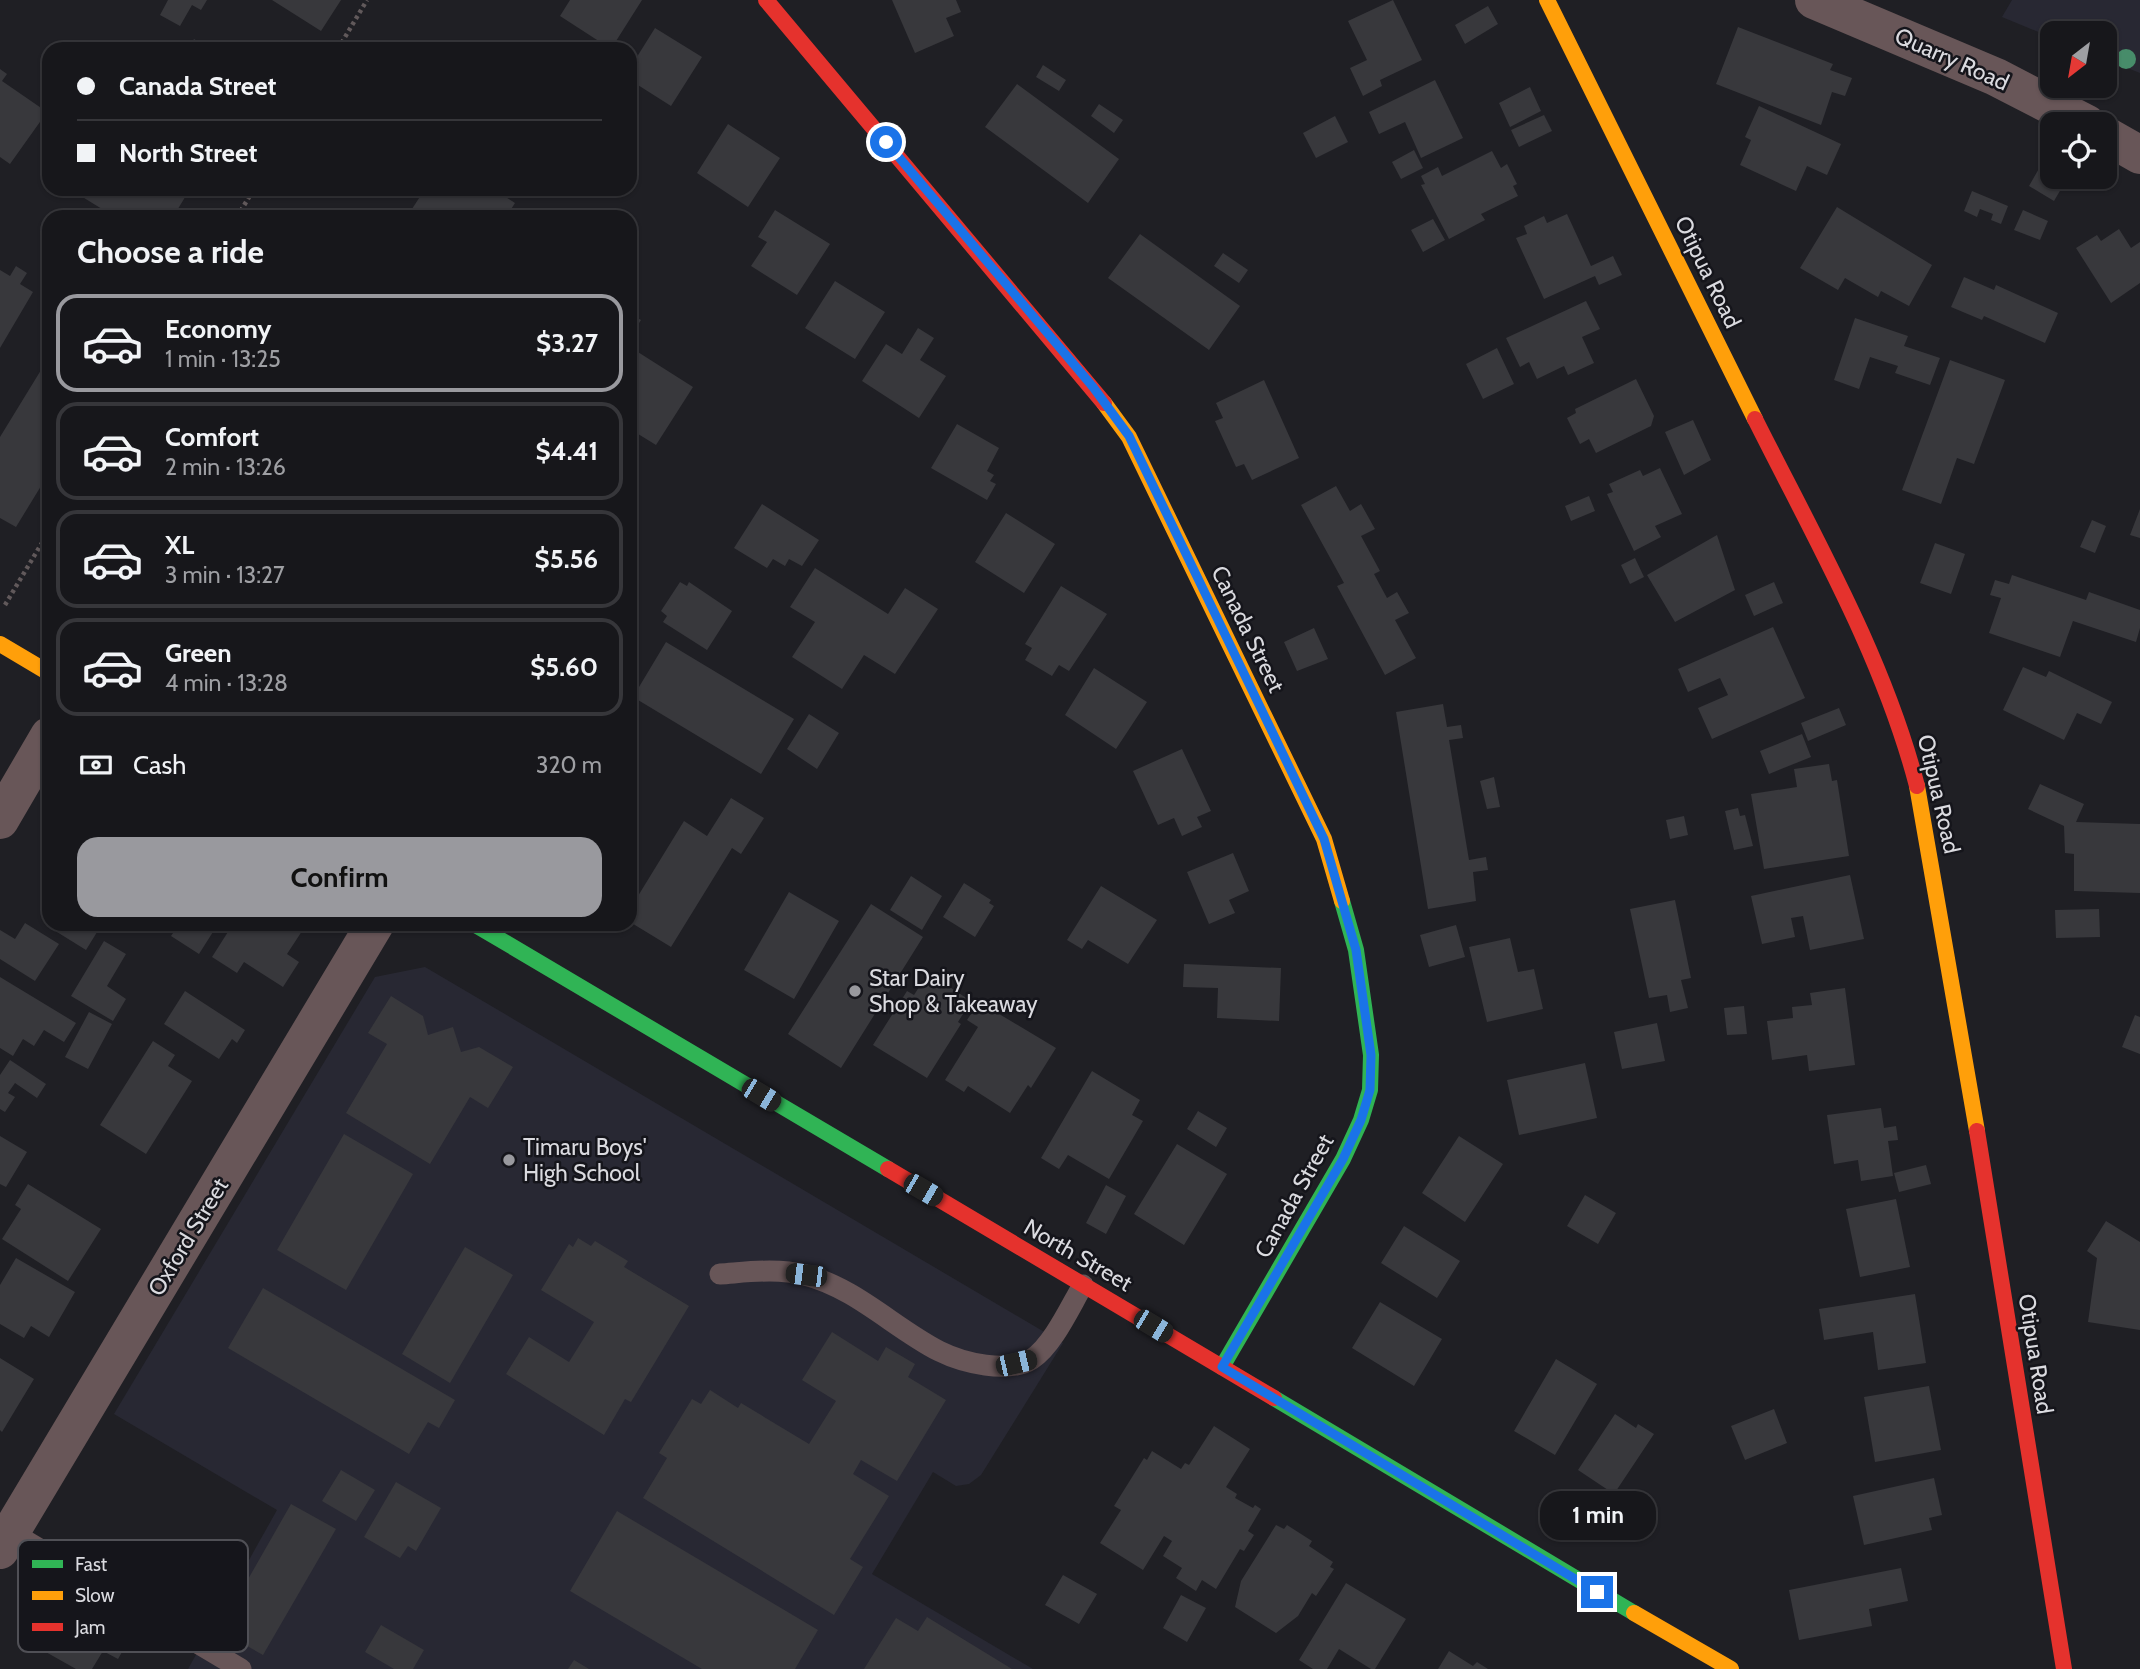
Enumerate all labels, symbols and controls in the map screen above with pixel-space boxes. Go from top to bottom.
street label: Quarry Road [1891,21,2013,97]
north arrow [2040,21,2118,98]
map controls [2040,21,2117,189]
text: Canada Street [119,70,277,102]
button: locate [2040,112,2117,189]
route start [870,126,902,158]
text: North Street [119,137,257,169]
street label: Otipua Road [1669,211,1747,333]
text: Choose a ride [77,232,264,271]
icon: car [81,312,144,375]
text: Economy [165,313,271,345]
text: $3.27 [536,327,598,359]
text: 1 min · 13:25 [165,345,281,373]
icon: car [81,420,144,483]
text: Comfort [165,421,259,453]
text: $4.41 [535,435,598,467]
text: 2 min · 13:26 [165,453,286,481]
icon: car [81,528,144,591]
text: XL [165,529,194,561]
text: $5.56 [535,543,598,575]
text: 3 min · 13:27 [165,561,285,589]
street label: Canada Street [1205,561,1291,697]
icon: car [81,636,144,699]
text: Green [165,637,232,669]
text: $5.60 [530,651,598,683]
text: 4 min · 13:28 [165,669,288,697]
street label: Otipua Road [1912,732,1966,856]
icon: cash [77,746,115,784]
text: Cash [133,749,186,781]
text: 320 m [536,751,602,779]
button: Confirm [77,837,602,917]
place label: Star Dairy Shop & Takeaway [869,964,1038,1018]
marker: Star Dairy Shop & Takeaway [847,983,863,999]
car [738,1075,785,1115]
street label: Canada Street [1248,1129,1340,1263]
place label: Timaru Boys' High School [523,1133,647,1187]
marker: Timaru Boys' High School [501,1152,517,1168]
car [900,1170,947,1210]
street label: Oxford Street [142,1173,234,1301]
street label: North Street [1019,1213,1137,1297]
car [784,1262,829,1288]
street label: Otipua Road [2013,1292,2059,1416]
car [1130,1306,1177,1346]
car [994,1348,1039,1378]
callout: 1 min [1539,1490,1655,1540]
text: 1 min [1572,1501,1624,1529]
legend [18,1540,248,1652]
text: Fast [75,1553,108,1576]
route end [1581,1576,1613,1608]
text: Slow [75,1584,115,1607]
text: Jam [74,1616,105,1639]

